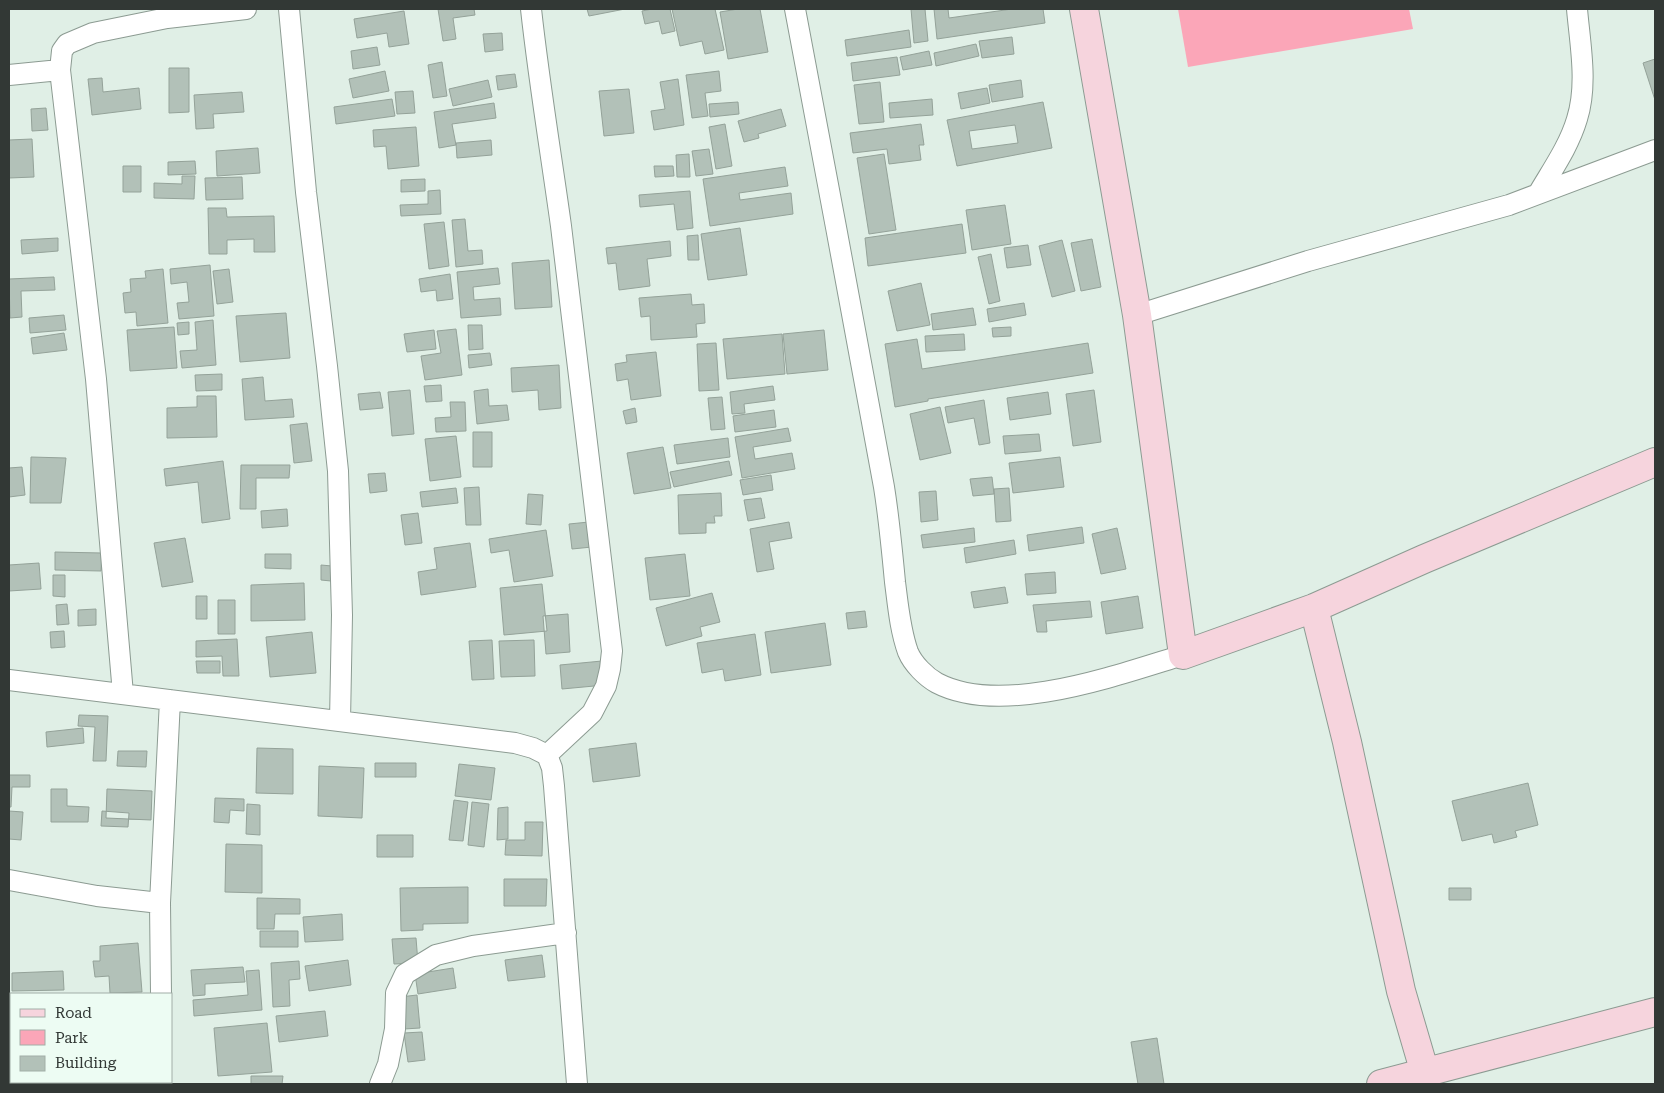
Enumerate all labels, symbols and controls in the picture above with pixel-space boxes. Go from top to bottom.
legend [10,993,172,1083]
text: Road [55,1004,92,1022]
text: Park [55,1029,89,1047]
text: Building [55,1054,117,1072]

